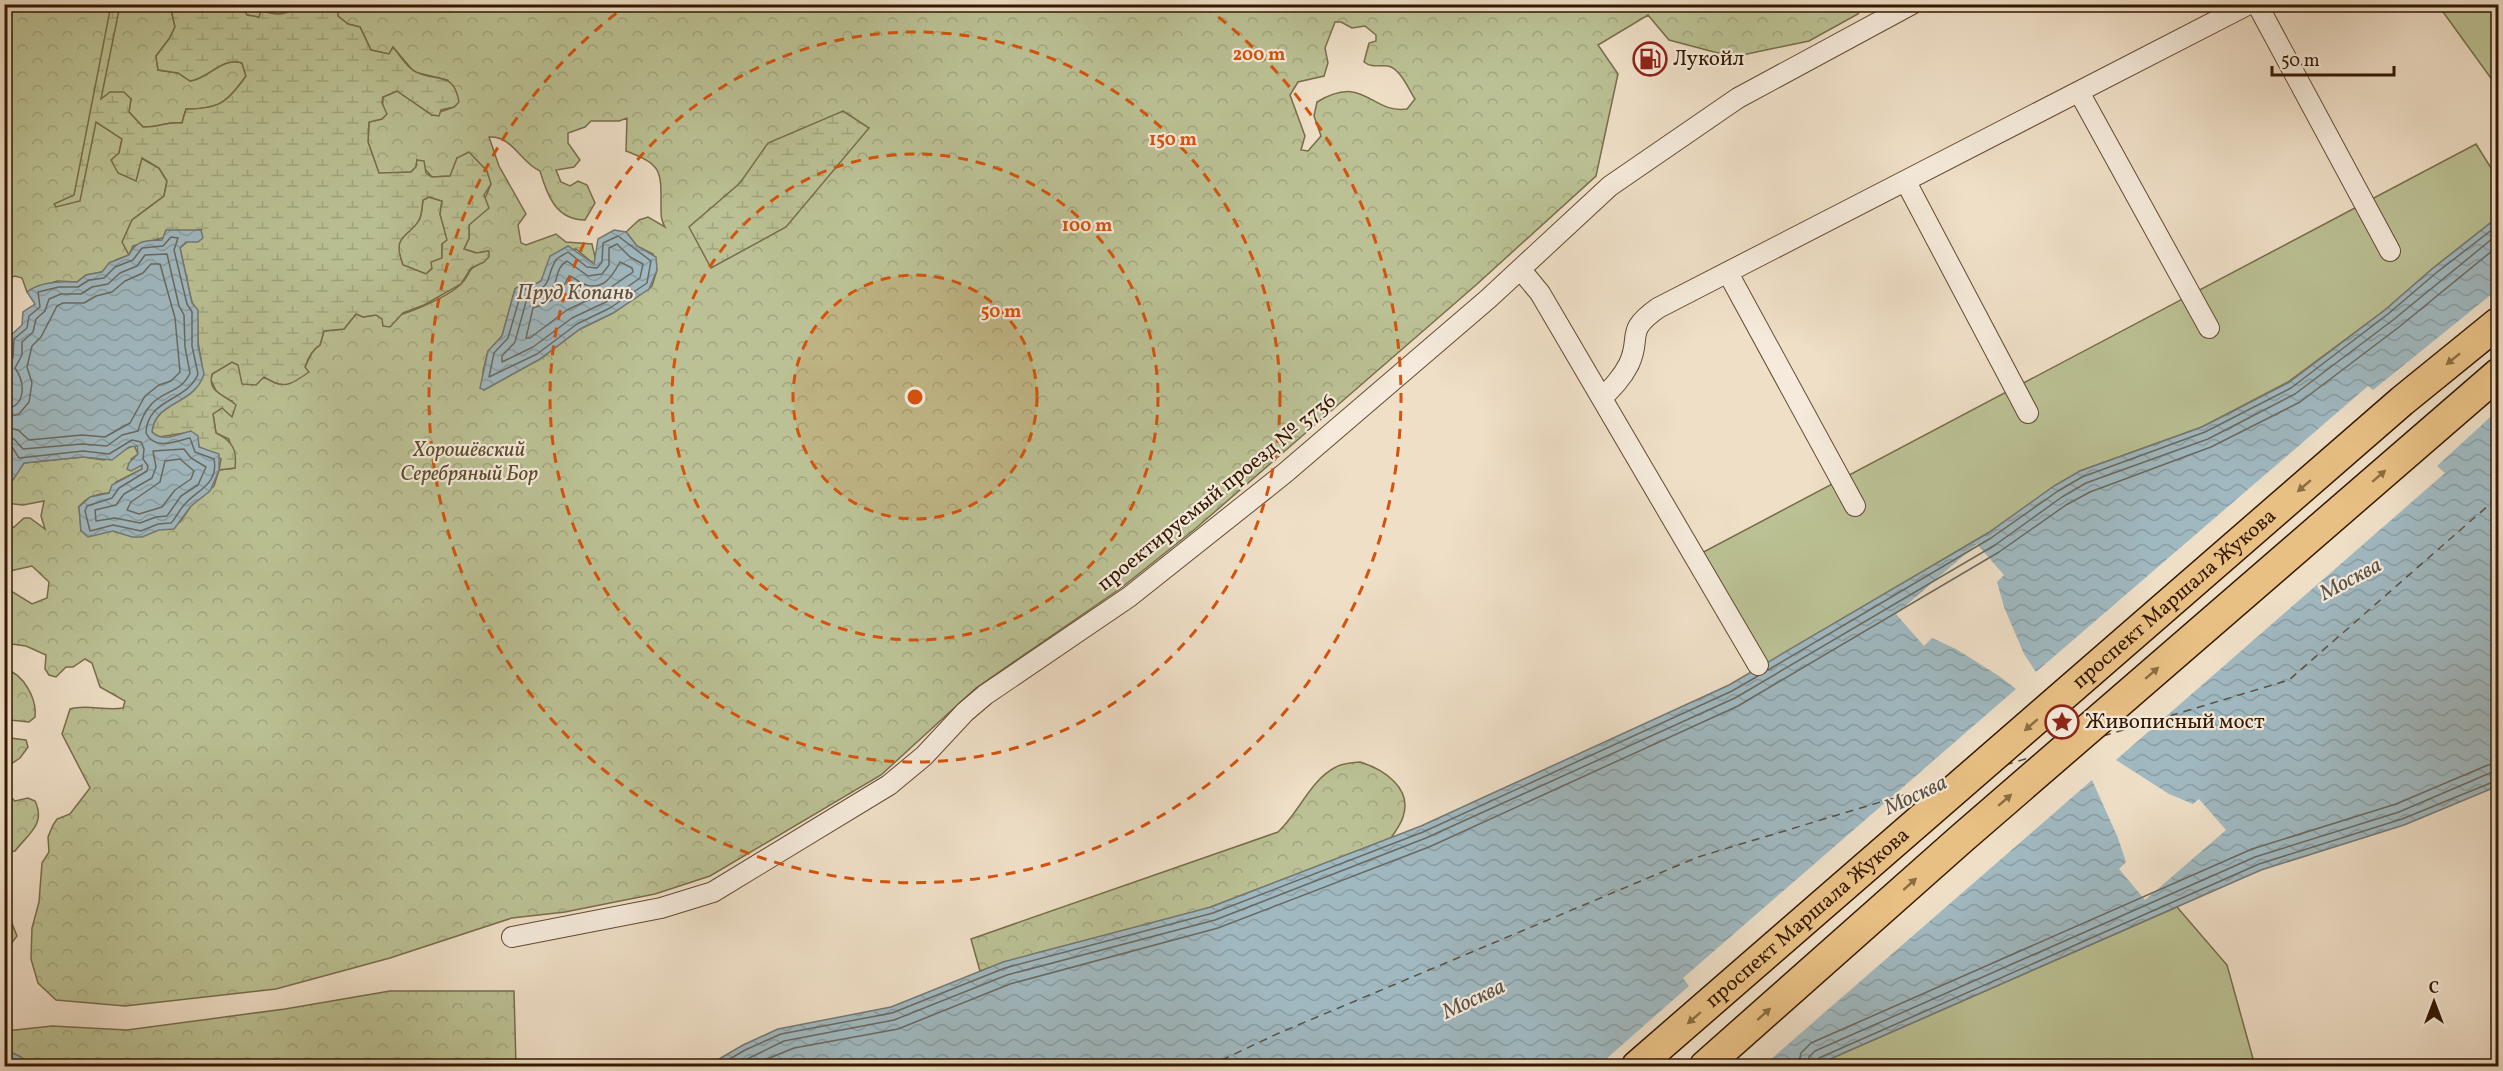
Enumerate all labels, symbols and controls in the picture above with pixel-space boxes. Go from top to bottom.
scale bar [2272,39,2394,77]
fuel station icon: Лукойл [1632,41,1668,77]
text: 200 m [1233,43,1285,68]
place label: Лукойл [1673,45,1744,74]
text: 50 m [2281,49,2320,74]
text: 150 m [1149,128,1197,153]
text: 100 m [1062,214,1112,239]
water label: Пруд Копань [517,278,633,309]
text: 50 m [981,300,1021,325]
one-way arrow [2445,353,2461,366]
centre of rings [905,387,925,407]
street label: проектируемый проезд № 3736 [1091,387,1343,599]
park label: Хорошёвский Серебряный Бор [400,436,538,489]
one-way arrow [2371,470,2386,483]
one-way arrow [2297,479,2312,493]
street label: проспект Маршала Жукова [2066,502,2283,696]
water label: Москва [2313,551,2388,610]
one-way arrow [2145,666,2160,679]
place icon: Живописный мост [2044,704,2080,740]
place label: Живописный мост [2085,708,2265,737]
one-way arrow [2024,718,2039,732]
water label: Москва [1878,768,1953,825]
one-way arrow [1997,794,2012,807]
street label: проспект Маршала Жукова [1699,821,1916,1015]
one-way arrow [1902,878,1917,891]
water label: Москва [1436,972,1511,1029]
north arrow [2404,972,2464,1032]
text: С [2429,978,2439,1000]
one-way arrow [1757,1007,1772,1021]
one-way arrow [1686,1011,1702,1024]

